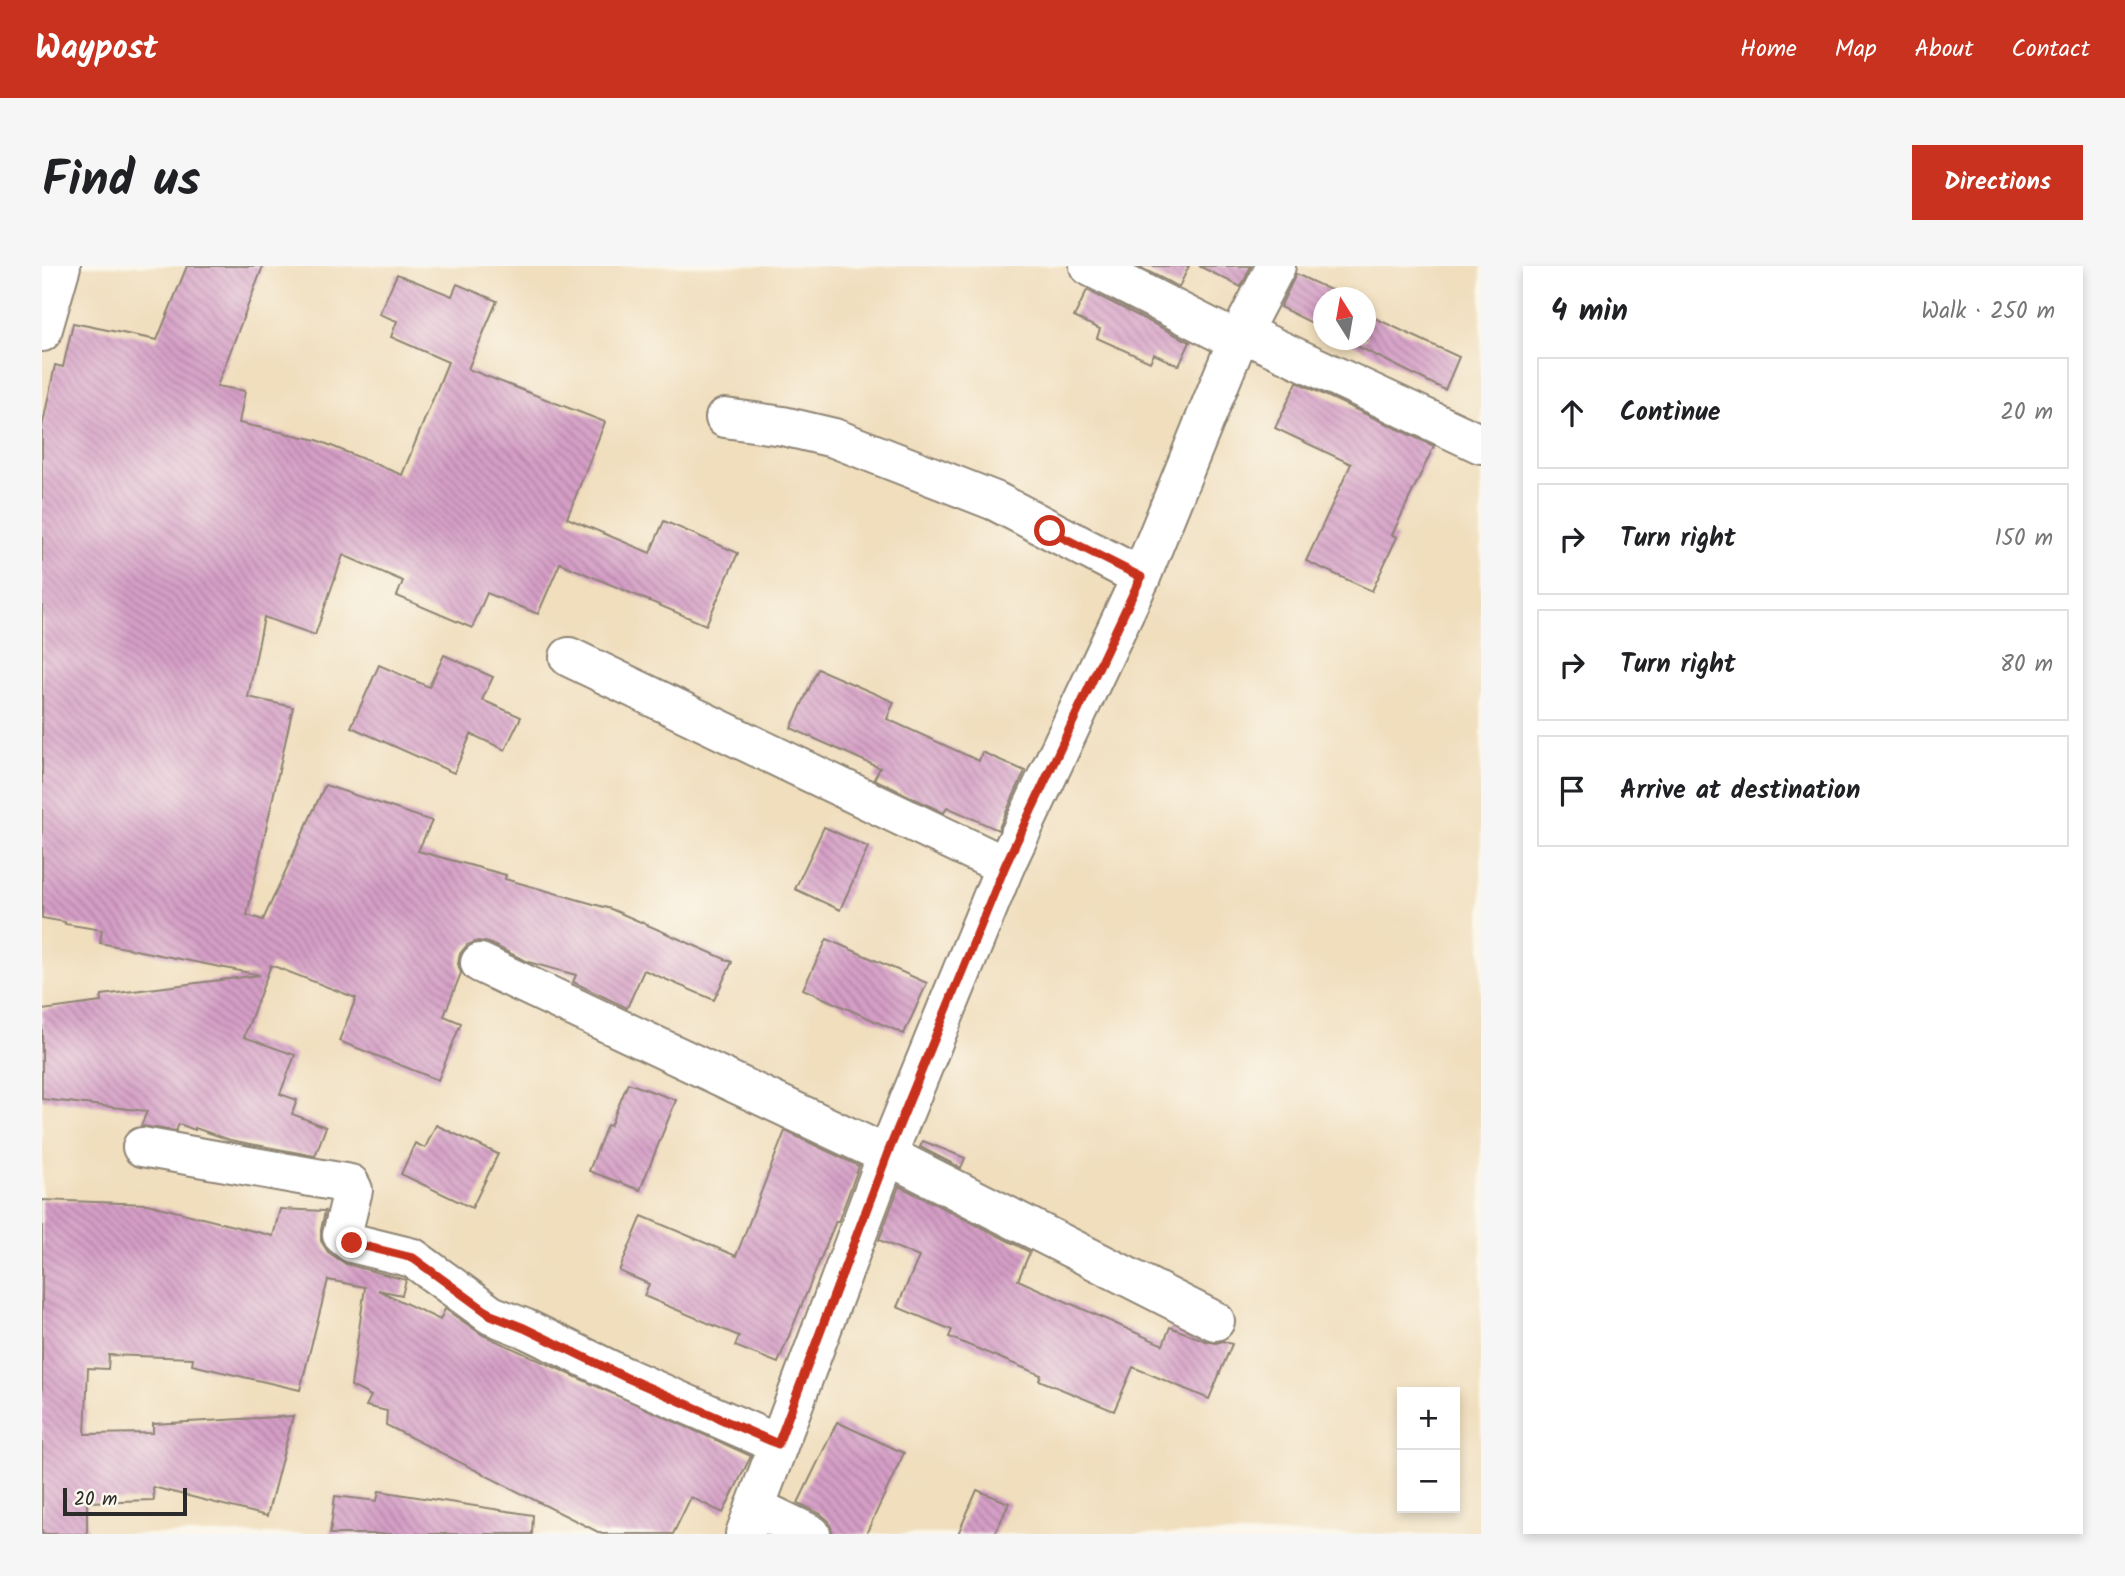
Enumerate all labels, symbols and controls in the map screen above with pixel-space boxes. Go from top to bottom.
text: Waypost [35,23,158,76]
text: Home [1740,30,1797,69]
text: Map [1835,30,1877,69]
text: About [1915,30,1973,69]
text: Contact [2011,30,2090,69]
text: Find us [42,143,200,221]
button: Directions [1912,145,2083,220]
north arrow [1313,287,1376,350]
text: 4 min [1551,288,1628,336]
text: Walk · 250 m [1921,294,2055,330]
text: Continue [1620,392,1721,434]
icon: ahead [1553,394,1591,432]
text: 20 m [2001,395,2053,431]
route start [1034,515,1065,546]
text: Turn right [1620,518,1736,560]
icon: right [1553,520,1591,558]
text: 150 m [1994,521,2053,557]
text: Turn right [1620,644,1736,686]
icon: right [1553,646,1591,684]
text: 80 m [2000,647,2053,683]
text: Arrive at destination [1620,770,1860,812]
icon: arrive [1553,772,1591,810]
route end [336,1227,367,1258]
map controls [1397,1387,1460,1513]
button: + [1397,1387,1460,1450]
button: − [1397,1450,1460,1513]
scale bar [63,1485,187,1517]
text: 20 m [74,1485,117,1515]

